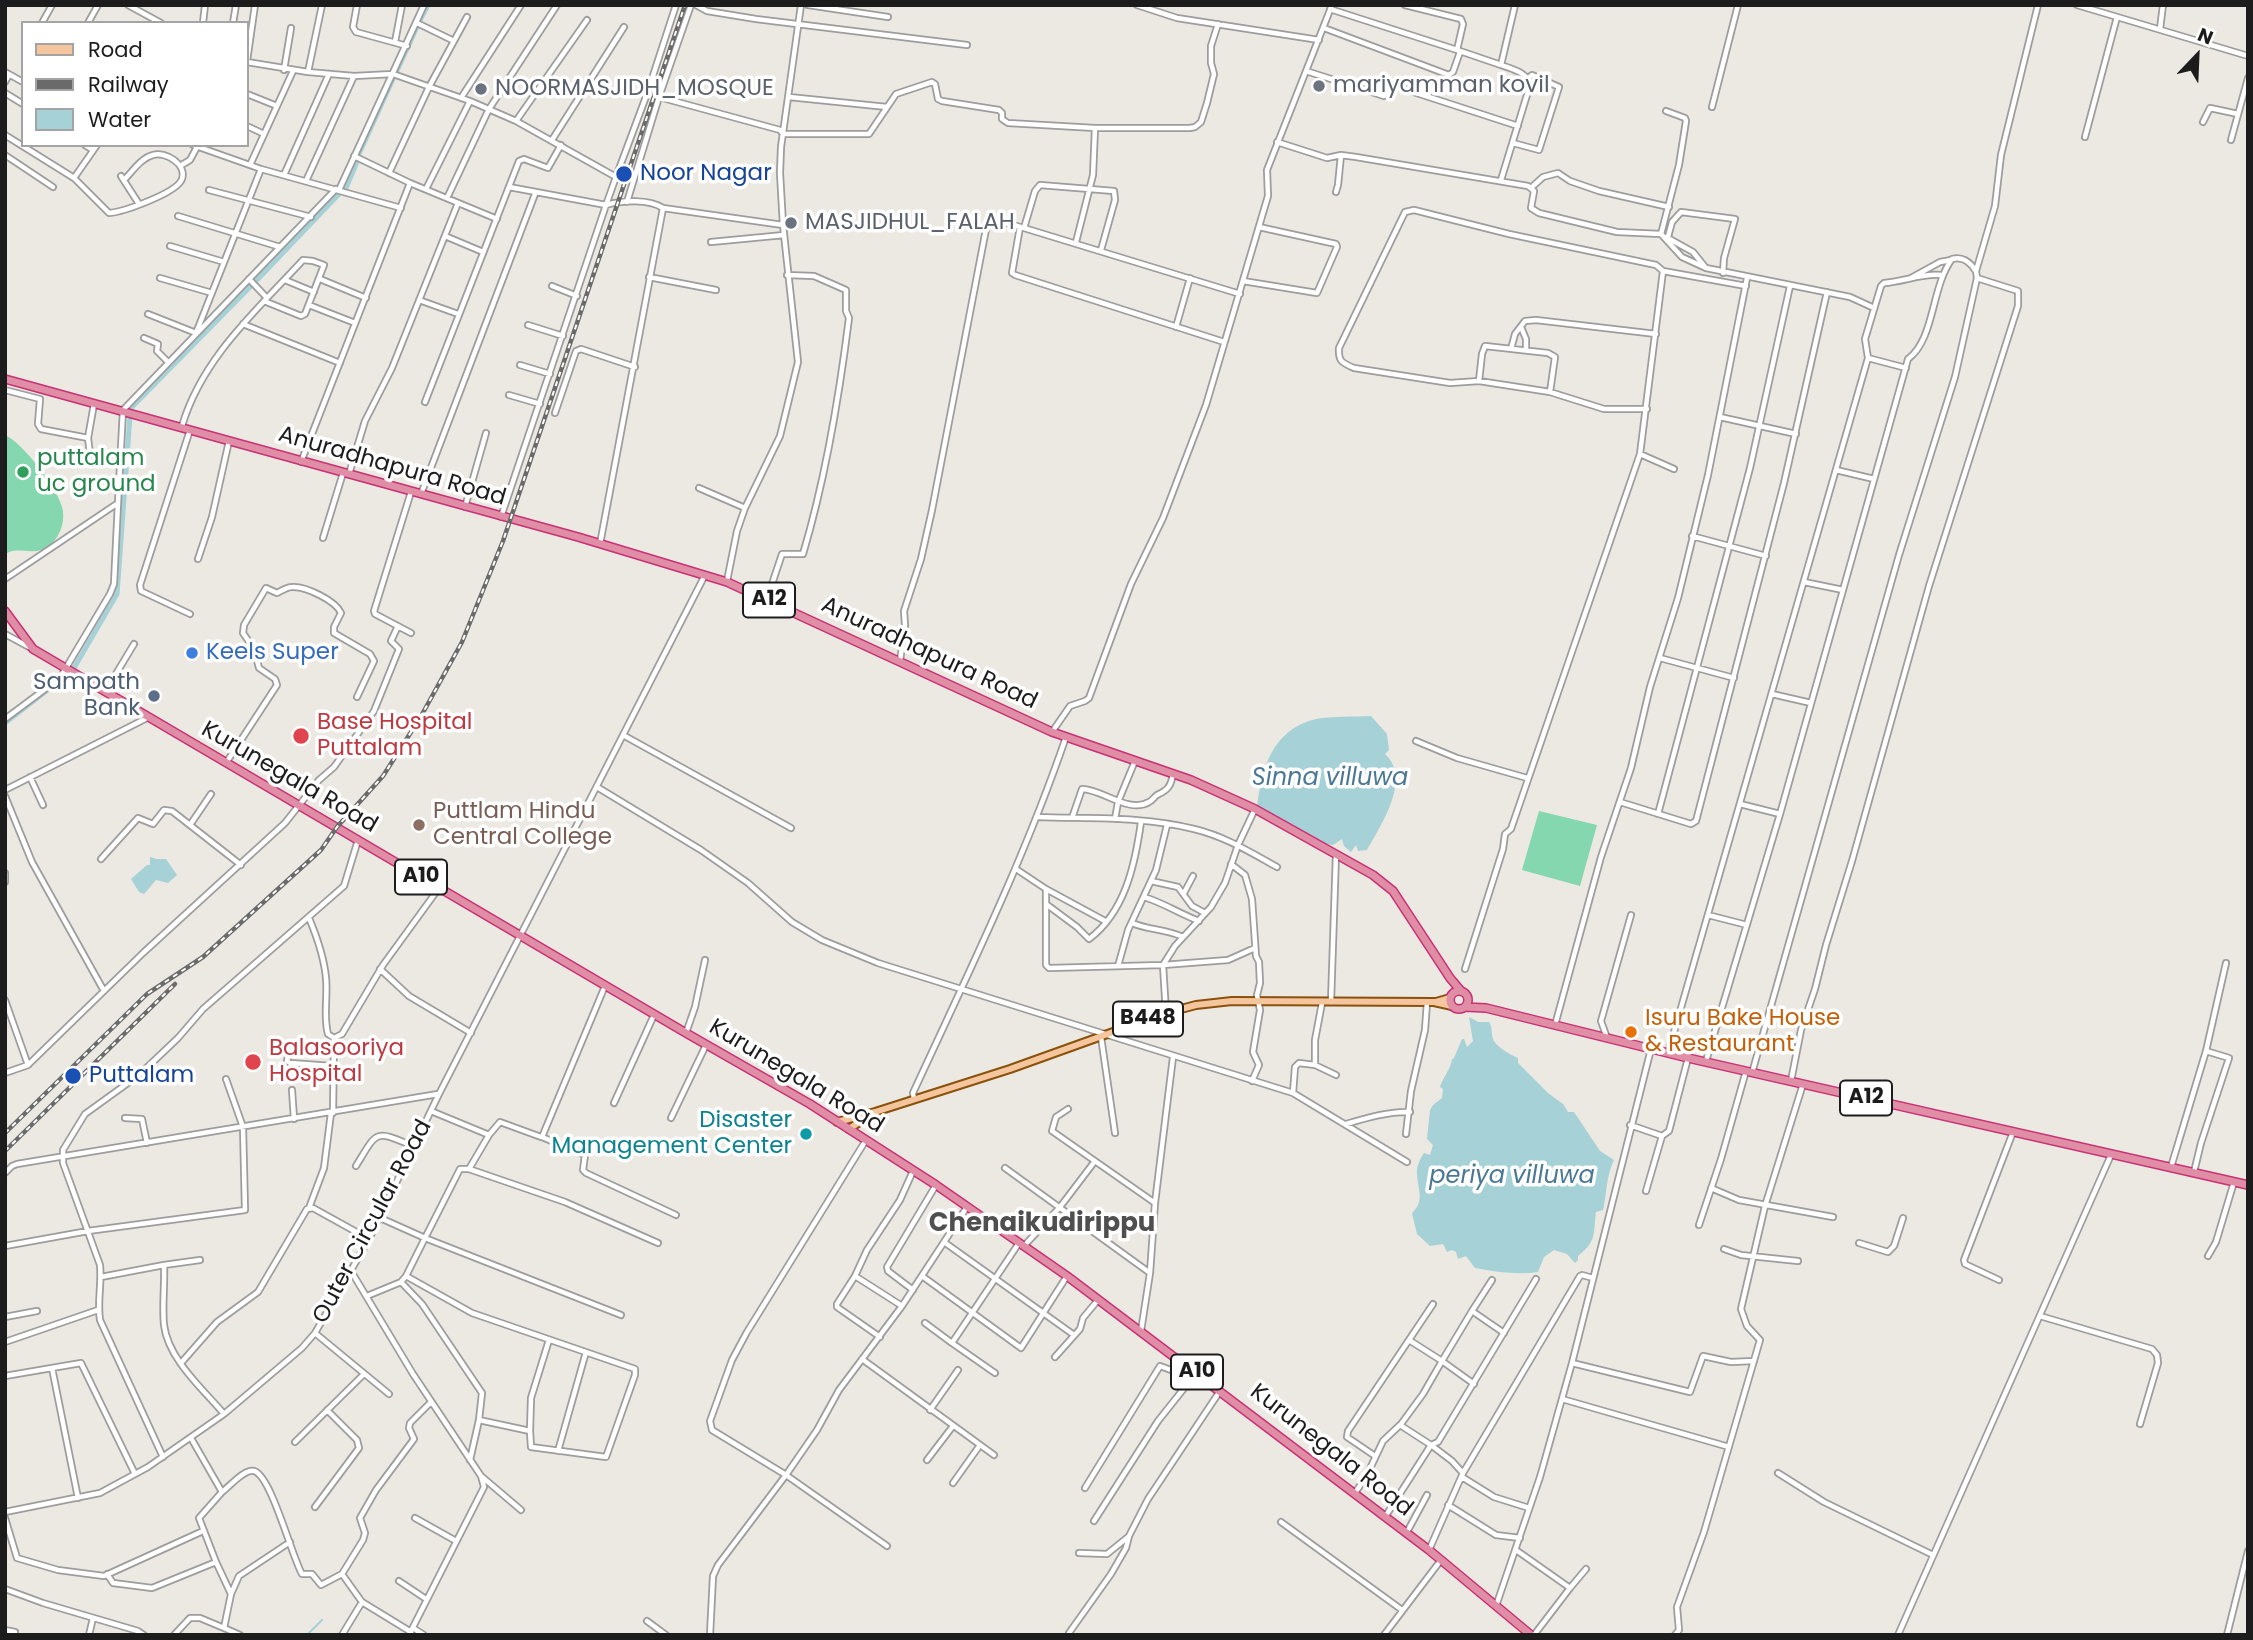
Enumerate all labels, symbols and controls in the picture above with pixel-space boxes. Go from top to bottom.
legend [21,21,248,147]
north arrow [2162,21,2232,91]
text: N [2194,21,2217,51]
text: Road [88,35,143,64]
text: Railway [88,70,169,99]
place label: mariyamman kovil [1333,72,1550,100]
place label: NOORMASJIDH_MOSQUE [495,75,774,103]
marker: mariyamman kovil [1311,78,1327,94]
marker: NOORMASJIDH_MOSQUE [473,81,489,97]
text: Water [88,105,151,134]
place label: Noor Nagar [640,160,772,188]
marker: Noor Nagar [614,164,634,184]
place label: MASJIDHUL_FALAH [805,209,1015,237]
marker: MASJIDHUL_FALAH [783,215,799,231]
street label: Anuradhapura Road [275,421,509,513]
place label: puttalam uc ground [37,445,156,499]
marker: puttalam uc ground [15,464,31,480]
road number: A12 [743,582,795,618]
street label: Anuradhapura Road [817,592,1041,716]
place label: Keels Super [206,639,339,667]
marker: Keels Super [184,645,200,661]
place label: Sampath Bank [33,669,140,723]
marker: Sampath Bank [146,688,162,704]
place label: Base Hospital Puttalam [317,709,472,763]
street label: Kurunegala Road [196,716,382,840]
marker: Base Hospital Puttalam [291,726,311,746]
water label: Sinna villuwa [1252,765,1408,793]
place label: Puttlam Hindu Central College [433,798,612,852]
marker: Puttlam Hindu Central College [411,817,427,833]
road number: A10 [395,860,447,894]
road number: B448 [1113,1002,1183,1036]
place label: Isuru Bake House & Restaurant [1645,1005,1840,1059]
street label: Kurunegala Road [704,1014,888,1140]
marker: Isuru Bake House & Restaurant [1623,1024,1639,1040]
place label: Balasooriya Hospital [269,1035,404,1089]
marker: Balasooriya Hospital [243,1052,263,1072]
place label: Puttalam [89,1062,194,1090]
marker: Puttalam [63,1066,83,1086]
road number: A12 [1840,1080,1892,1116]
place label: Disaster Management Center [551,1107,792,1161]
street label: Outer Circular Road [308,1116,438,1328]
marker: Disaster Management Center [798,1126,814,1142]
water label: periya villuwa [1429,1163,1595,1191]
district label: Chenaikudirippu [929,1208,1155,1240]
road number: A10 [1171,1354,1223,1390]
street label: Kurunegala Road [1244,1379,1418,1523]

